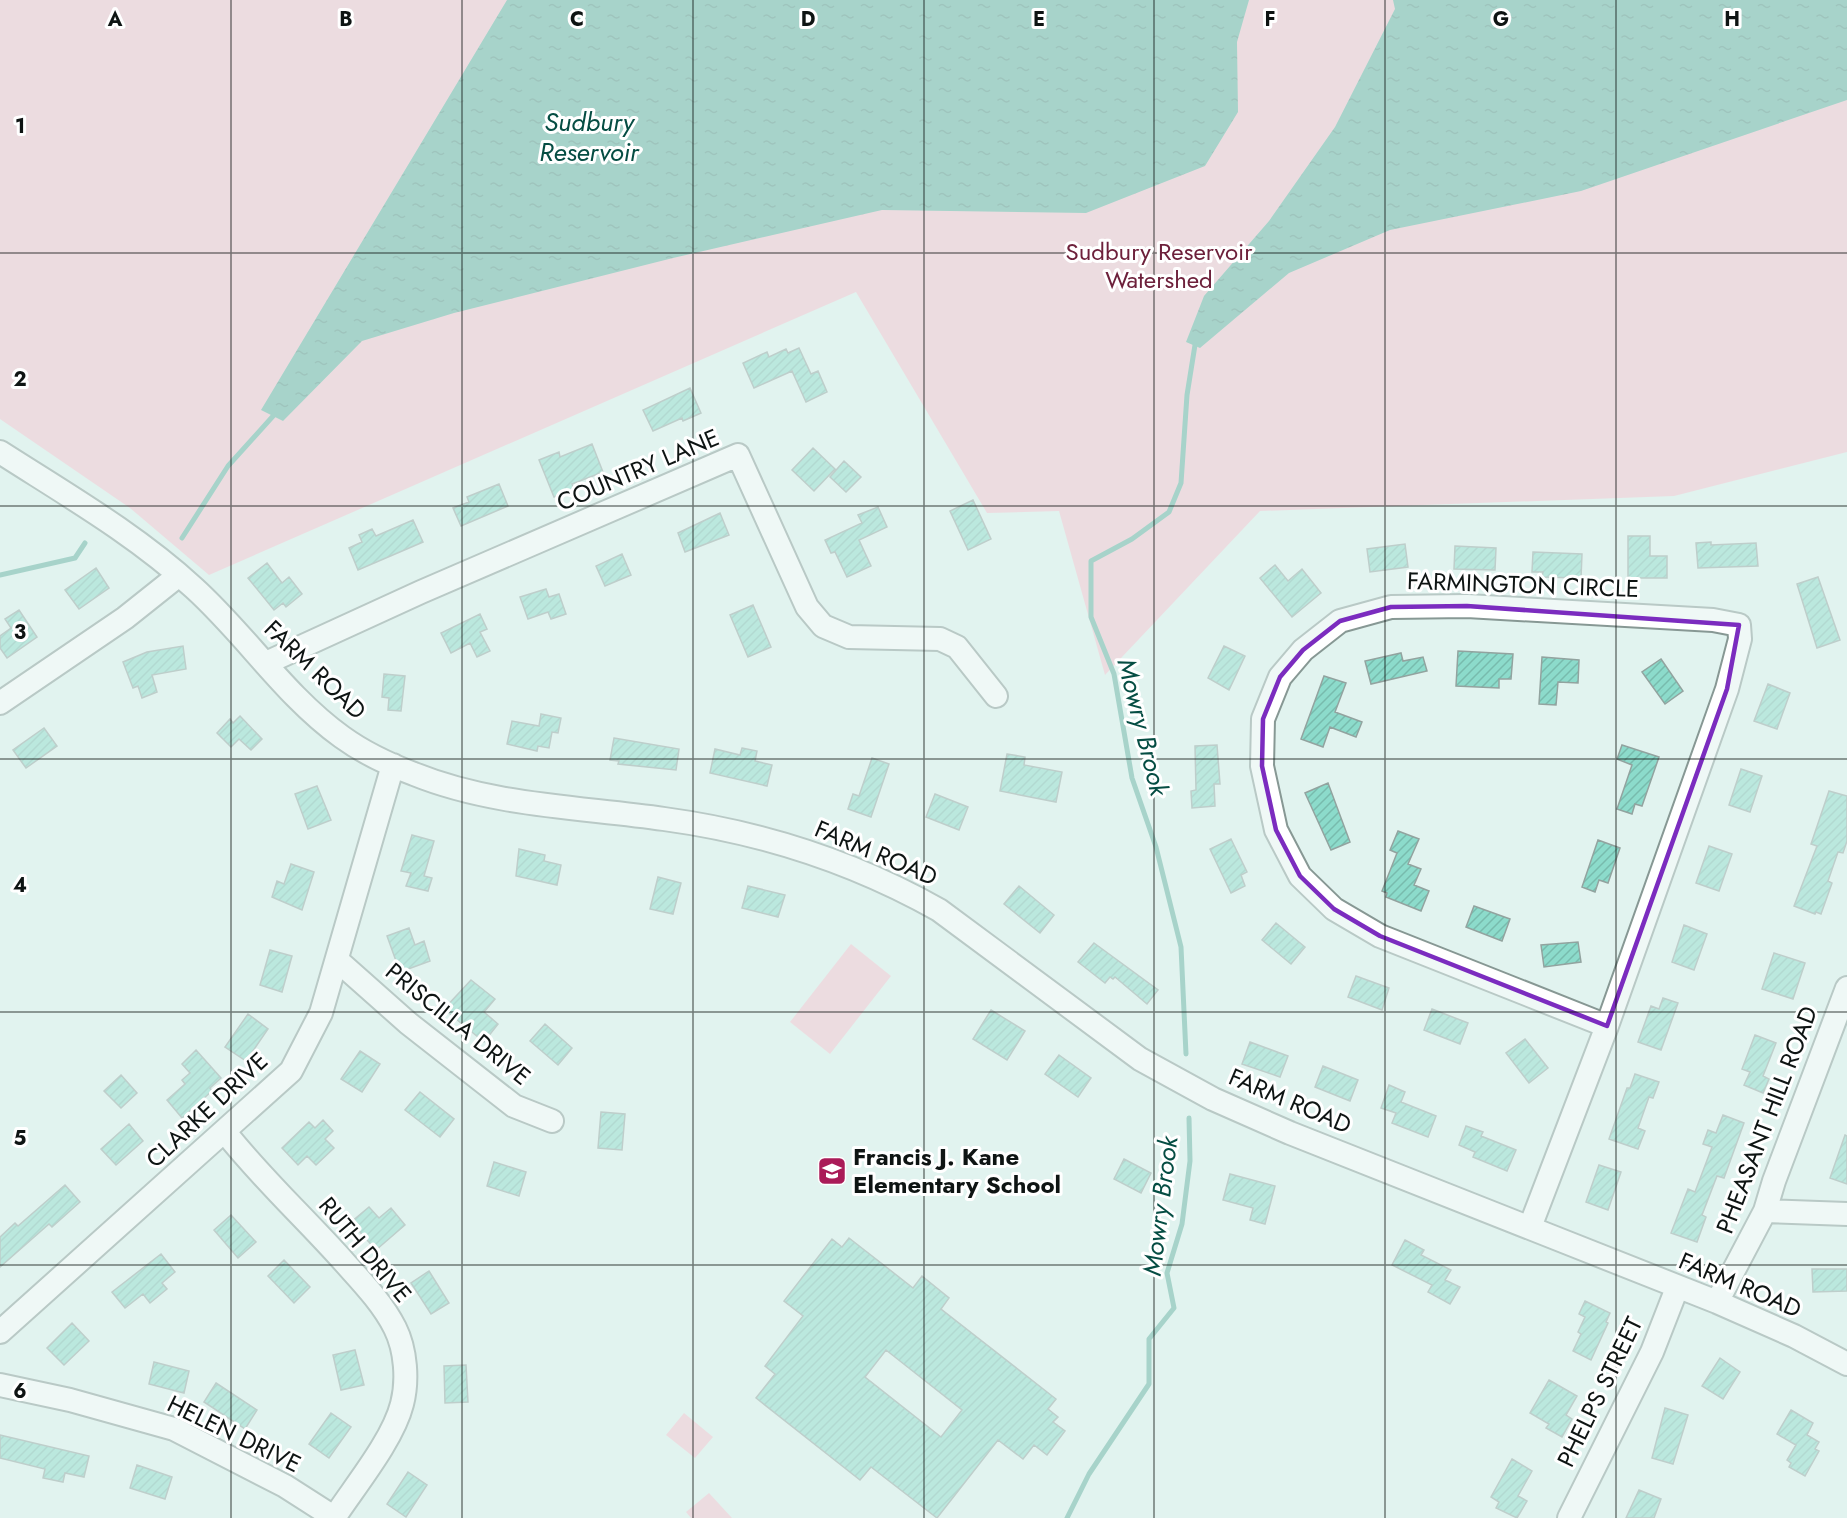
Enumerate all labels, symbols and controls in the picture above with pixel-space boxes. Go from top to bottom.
text: A [107,5,123,34]
text: B [339,5,353,34]
text: C [570,5,584,34]
text: D [801,5,815,34]
text: E [1033,5,1045,34]
text: F [1264,5,1276,34]
text: G [1493,5,1509,34]
text: H [1724,5,1740,34]
water label: Sudbury Reservoir [539,103,640,171]
text: 1 [15,112,25,141]
park label: Sudbury Reservoir Watershed [1066,234,1253,297]
text: 2 [13,365,27,394]
street label: COUNTRY LANE [551,420,724,520]
street label: FARMINGTON CIRCLE [1406,563,1640,606]
street label: FARM ROAD [256,612,374,727]
text: 3 [14,618,26,647]
water label: Mowry Brook [1108,654,1179,802]
street label: FARM ROAD [809,811,943,894]
text: 4 [13,871,27,900]
street label: PRISCILLA DRIVE [378,954,538,1093]
street label: PHEASANT HILL ROAD [1707,1001,1826,1239]
street label: CLARKE DRIVE [138,1044,276,1176]
street label: FARM ROAD [1223,1059,1357,1142]
text: 5 [14,1124,27,1153]
water label: Mowry Brook [1133,1132,1188,1278]
place label: Francis J. Kane Elementary School [853,1139,1061,1202]
school or university icon: Francis J. Kane Elementary School [816,1155,848,1187]
street label: RUTH DRIVE [311,1189,420,1310]
street label: FARM ROAD [1673,1243,1807,1326]
street label: PHELPS STREET [1548,1311,1651,1473]
text: 6 [13,1377,27,1406]
street label: HELEN DRIVE [161,1386,307,1481]

